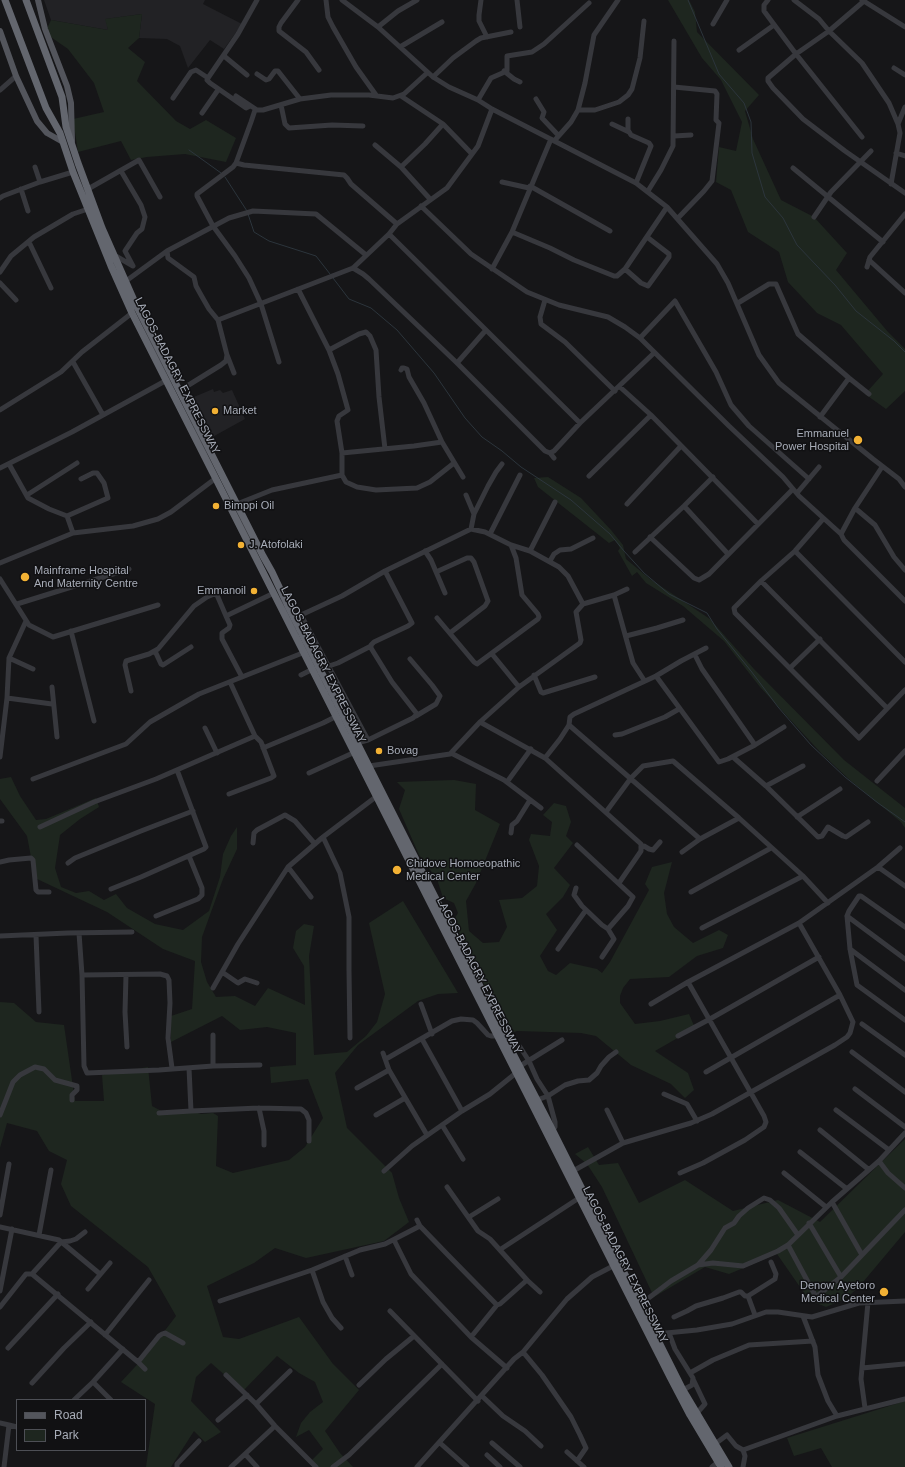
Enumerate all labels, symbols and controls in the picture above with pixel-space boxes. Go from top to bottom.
street label: LAGOS-BADAGRY EXPRESSWAY [132,295,222,457]
place label: Market [223,404,257,418]
marker: Market [210,406,220,416]
place label: Emmanuel Power Hospital [775,427,849,453]
marker: Emmanuel Power Hospital [852,434,864,446]
place label: Bimppi Oil [224,499,274,513]
marker: Bimppi Oil [211,501,221,511]
place label: J. Atofolaki [249,538,303,552]
marker: J. Atofolaki [236,540,246,550]
place label: Mainframe Hospital And Maternity Centre [34,564,138,590]
marker: Mainframe Hospital And Maternity Centre [19,571,31,583]
place label: Emmanoil [197,584,246,598]
street label: LAGOS-BADAGRY EXPRESSWAY [278,584,368,746]
marker: Emmanoil [249,586,259,596]
place label: Bovag [387,744,418,758]
marker: Bovag [374,746,384,756]
place label: Chidove Homoeopathic Medical Center [406,857,520,883]
marker: Chidove Homoeopathic Medical Center [391,864,403,876]
street label: LAGOS-BADAGRY EXPRESSWAY [434,895,524,1057]
street label: LAGOS-BADAGRY EXPRESSWAY [580,1184,670,1346]
place label: Denow Ayetoro Medical Center [800,1279,875,1305]
marker: Denow Ayetoro Medical Center [878,1286,890,1298]
legend [16,1399,146,1451]
text: Road [54,1408,83,1422]
text: Park [54,1428,79,1442]

